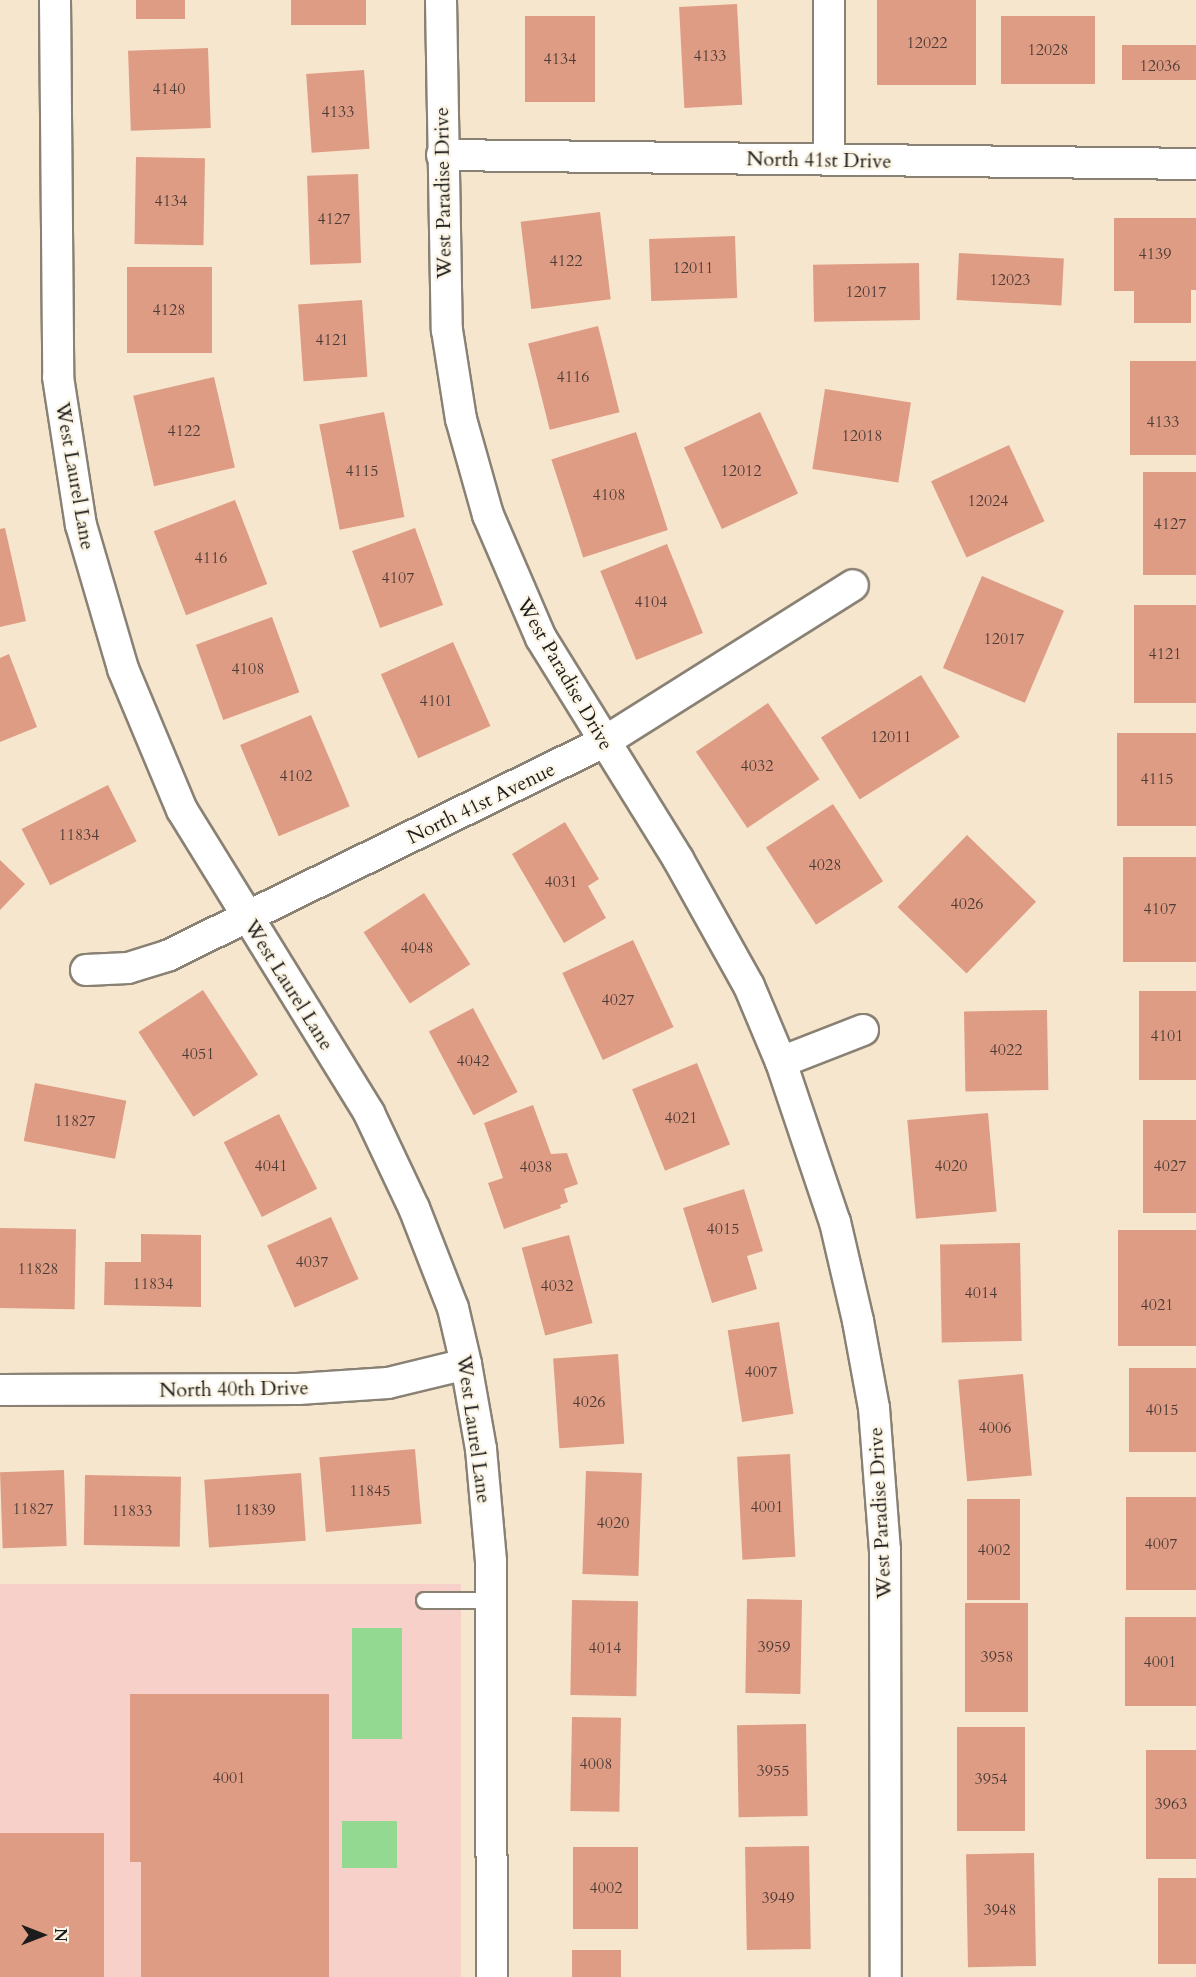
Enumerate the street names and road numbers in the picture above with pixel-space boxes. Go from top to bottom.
street label: West Paradise Drive [430,107,456,279]
street label: North 41st Drive [746,147,892,173]
street label: West Laurel Lane [50,400,100,552]
street label: West Paradise Drive [512,594,618,754]
street label: North 41st Avenue [403,757,559,849]
street label: West Laurel Lane [239,915,339,1055]
street label: West Laurel Lane [452,1353,496,1505]
street label: North 40th Drive [159,1376,309,1402]
street label: West Paradise Drive [864,1427,896,1599]

